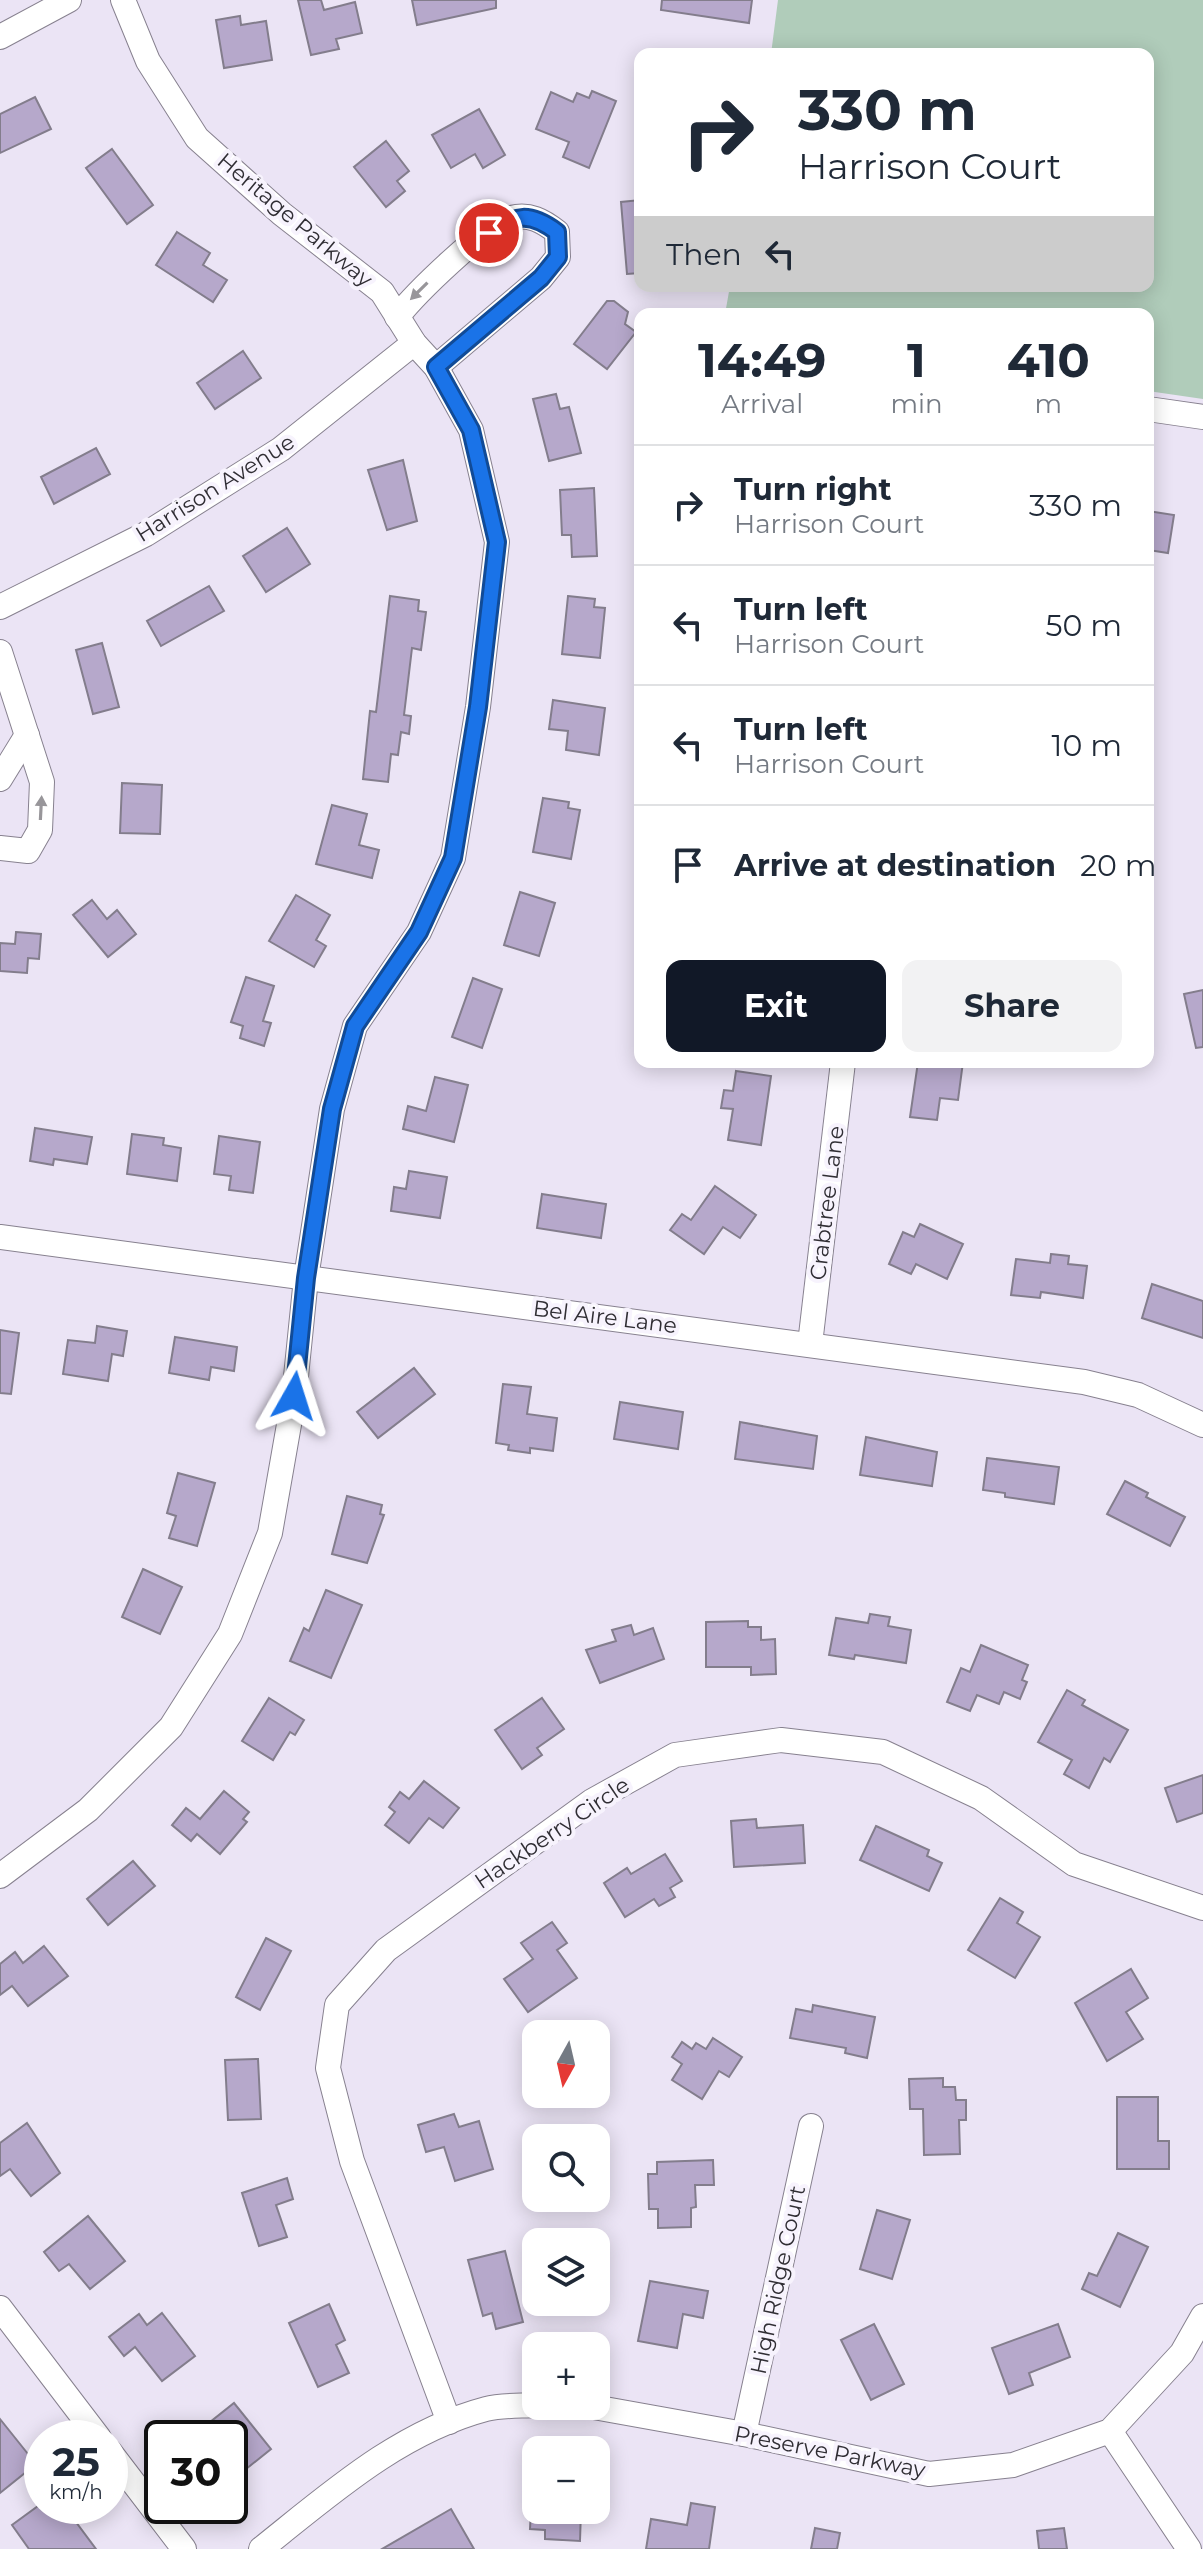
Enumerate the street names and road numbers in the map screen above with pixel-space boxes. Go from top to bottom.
street label: Heritage Parkway [212,147,378,293]
street label: Harrison Avenue [131,428,299,548]
street label: Crabtree Lane [804,1124,850,1282]
street label: Bel Aire Lane [531,1295,679,1339]
street label: Hackberry Circle [469,1771,635,1895]
street label: High Ridge Court [745,2183,811,2377]
street label: Preserve Parkway [732,2420,928,2484]

